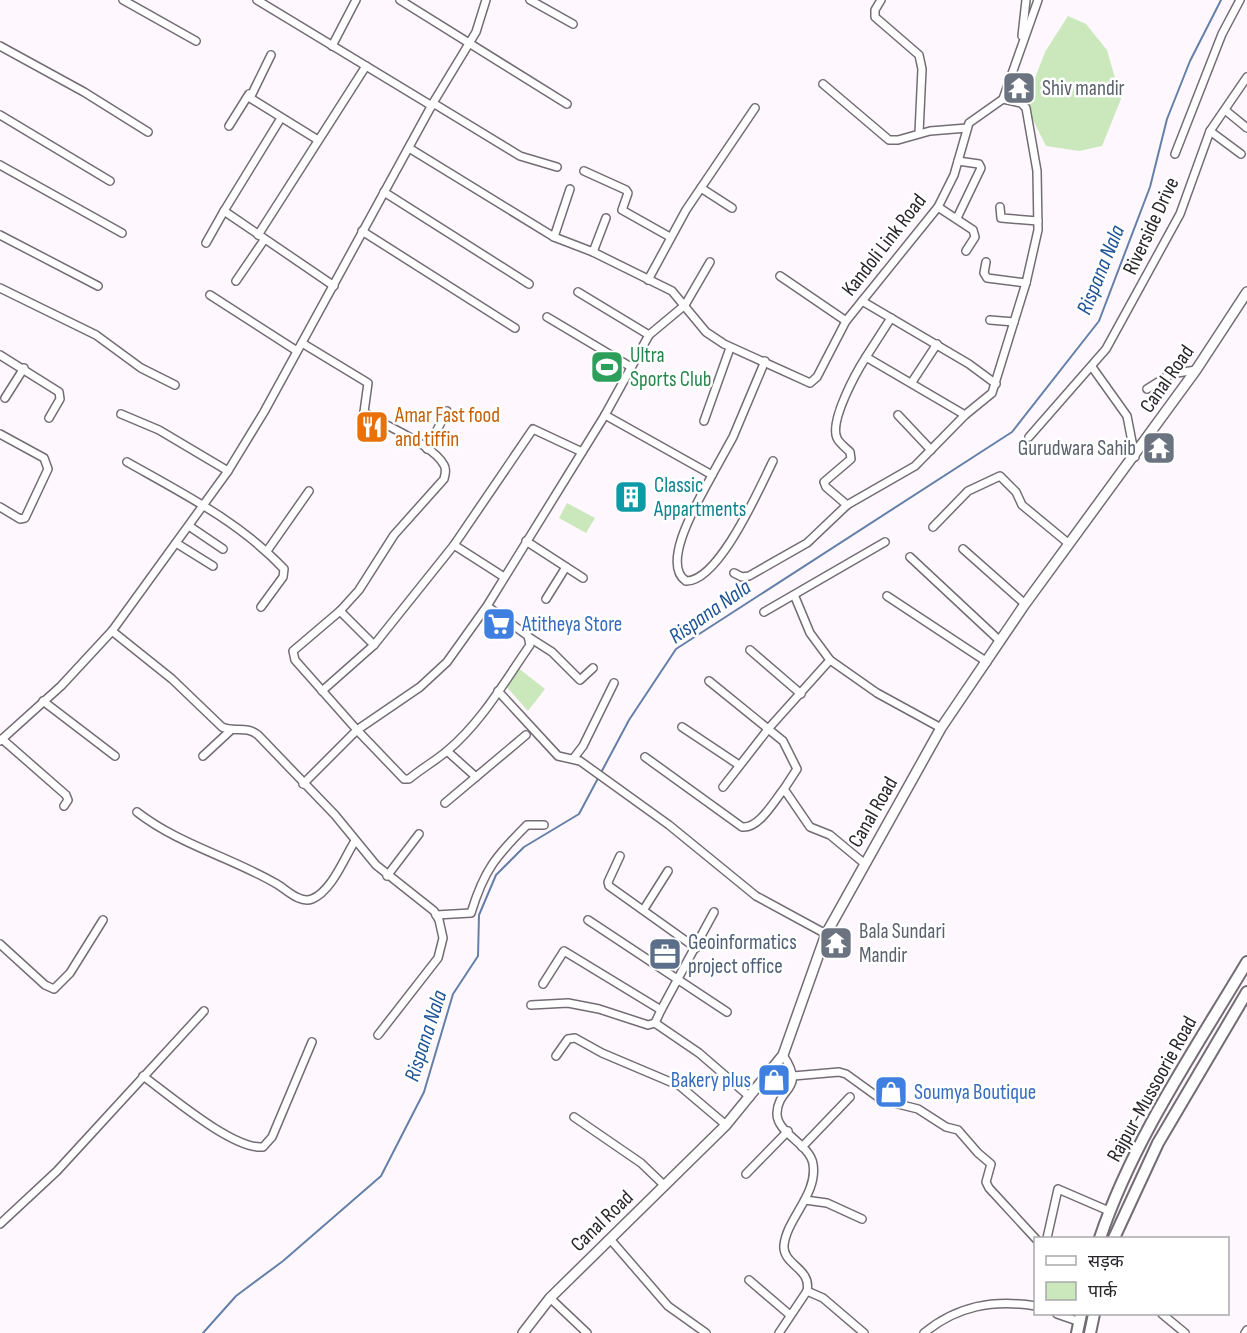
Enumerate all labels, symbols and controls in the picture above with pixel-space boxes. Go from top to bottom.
temple icon: Shiv mandir [1001,70,1037,106]
place label: Shiv mandir [1042,76,1125,101]
street label: Riverside Drive [1118,173,1184,279]
street label: Kandoli Link Road [836,189,932,301]
water label: Rispana Nala [1071,221,1131,319]
street label: Canal Road [1135,340,1199,418]
place label: Ultra Sports Club [630,343,711,392]
sports icon: Ultra Sports Club [589,349,625,385]
place label: Amar Fast food and tiffin [394,403,500,452]
restaurant icon: Amar Fast food and tiffin [354,409,390,445]
temple icon: Gurudwara Sahib [1141,430,1177,466]
place label: Gurudwara Sahib [1018,436,1136,461]
place label: Classic Appartments [653,473,746,522]
building icon: Classic Appartments [613,479,649,515]
water label: Rispana Nala [664,574,756,650]
supermarket icon: Atitheya Store [481,606,517,642]
place label: Atitheya Store [521,612,622,637]
street label: Canal Road [843,772,903,852]
place label: Bala Sundari Mandir [859,919,945,968]
temple icon: Bala Sundari Mandir [818,925,854,961]
place label: Geoinformatics project office [688,930,797,979]
office icon: Geoinformatics project office [647,936,683,972]
water label: Rispana Nala [399,987,453,1085]
street label: Rajpur-Mussoorie Road [1102,1012,1202,1166]
shop icon: Bakery plus [756,1062,792,1098]
place label: Bakery plus [671,1068,751,1093]
shop icon: Soumya Boutique [873,1074,909,1110]
place label: Soumya Boutique [914,1080,1036,1105]
street label: Canal Road [566,1185,638,1257]
legend [1034,1237,1229,1315]
text: सड़क [1088,1251,1125,1272]
text: पार्क [1088,1280,1118,1302]

